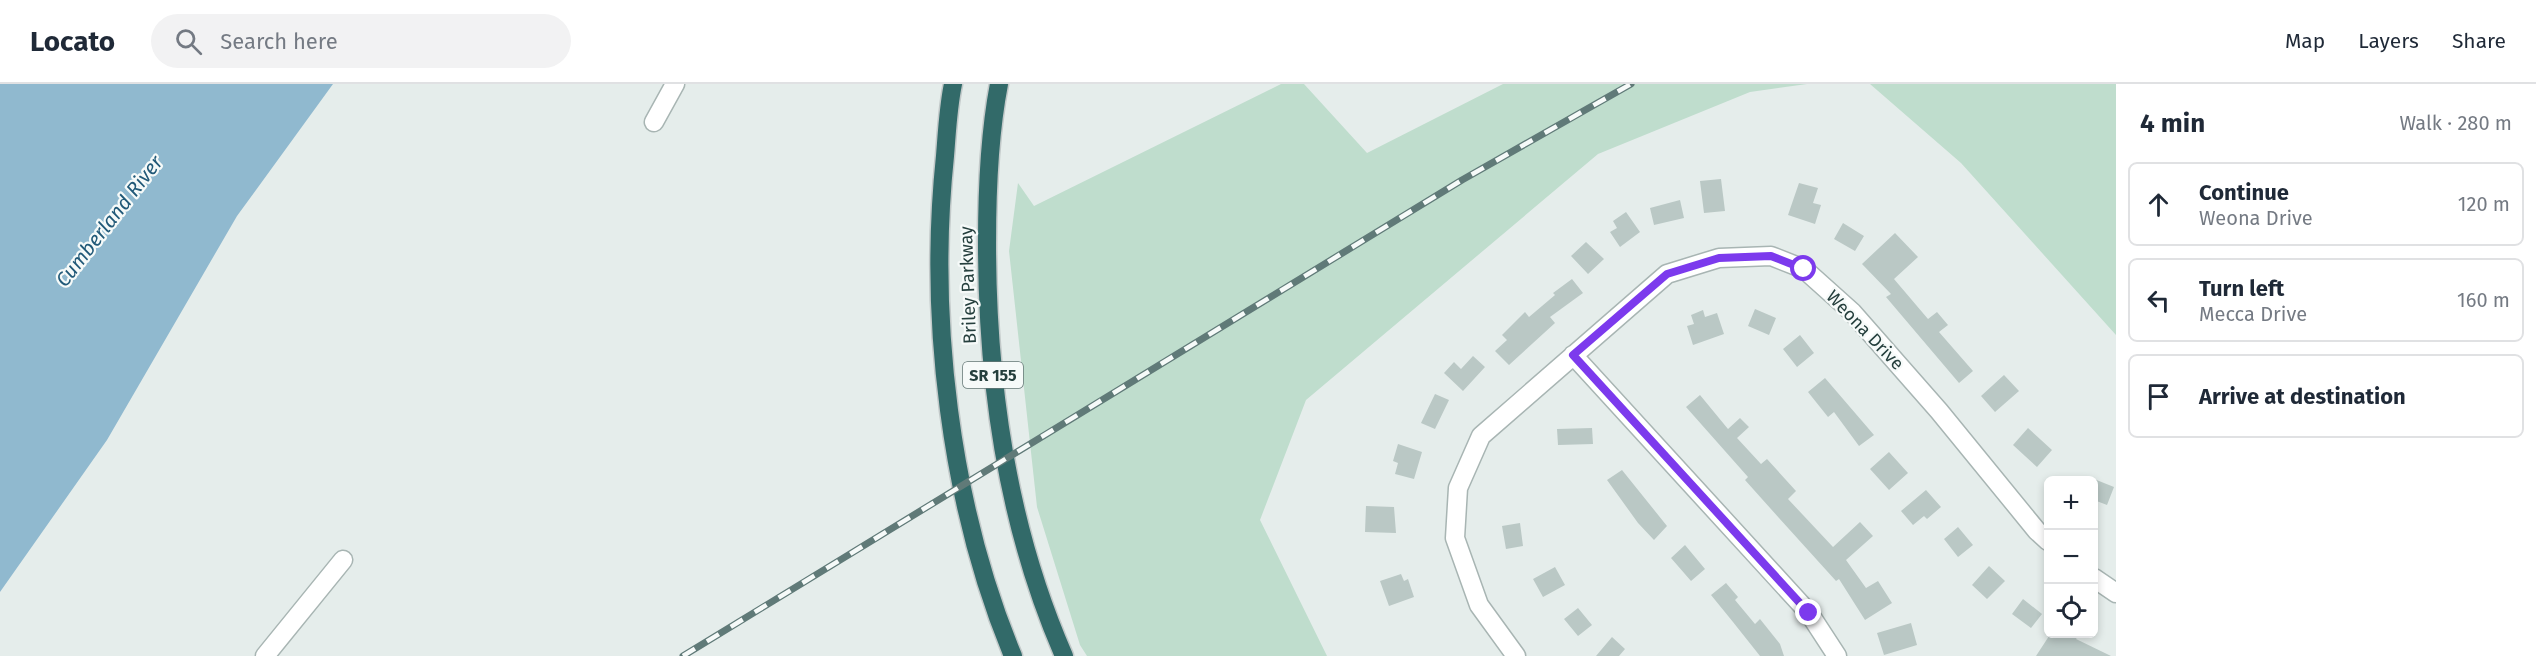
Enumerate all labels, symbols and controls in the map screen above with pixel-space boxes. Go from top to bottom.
search box [151,14,571,68]
text: Locato [30,25,115,58]
icon: search [172,25,205,58]
text: Search here [220,28,338,55]
text: Map [2285,28,2325,54]
text: Layers [2358,28,2419,54]
text: Share [2452,28,2506,54]
text: 4 min [2140,108,2205,139]
text: Walk · 280 m [2399,111,2512,135]
water label: Cumberland River [50,150,168,291]
text: Continue [2199,179,2289,206]
icon: ahead [2142,188,2175,221]
text: 120 m [2458,192,2510,216]
text: Weona Drive [2199,206,2313,230]
street label: Briley Parkway [955,226,981,344]
route start [1790,255,1816,281]
text: Turn left [2199,275,2284,302]
icon: left [2142,284,2175,317]
street label: Weona Drive [1822,286,1908,374]
text: 160 m [2457,288,2510,312]
text: Mecca Drive [2199,302,2307,326]
road number: SR 155 [963,362,1023,388]
icon: arrive [2142,380,2175,413]
text: Arrive at destination [2199,383,2406,410]
map controls [2044,476,2098,638]
button: + [2044,476,2098,530]
button: − [2044,530,2098,584]
button: locate [2044,584,2098,638]
route end [1795,599,1821,625]

